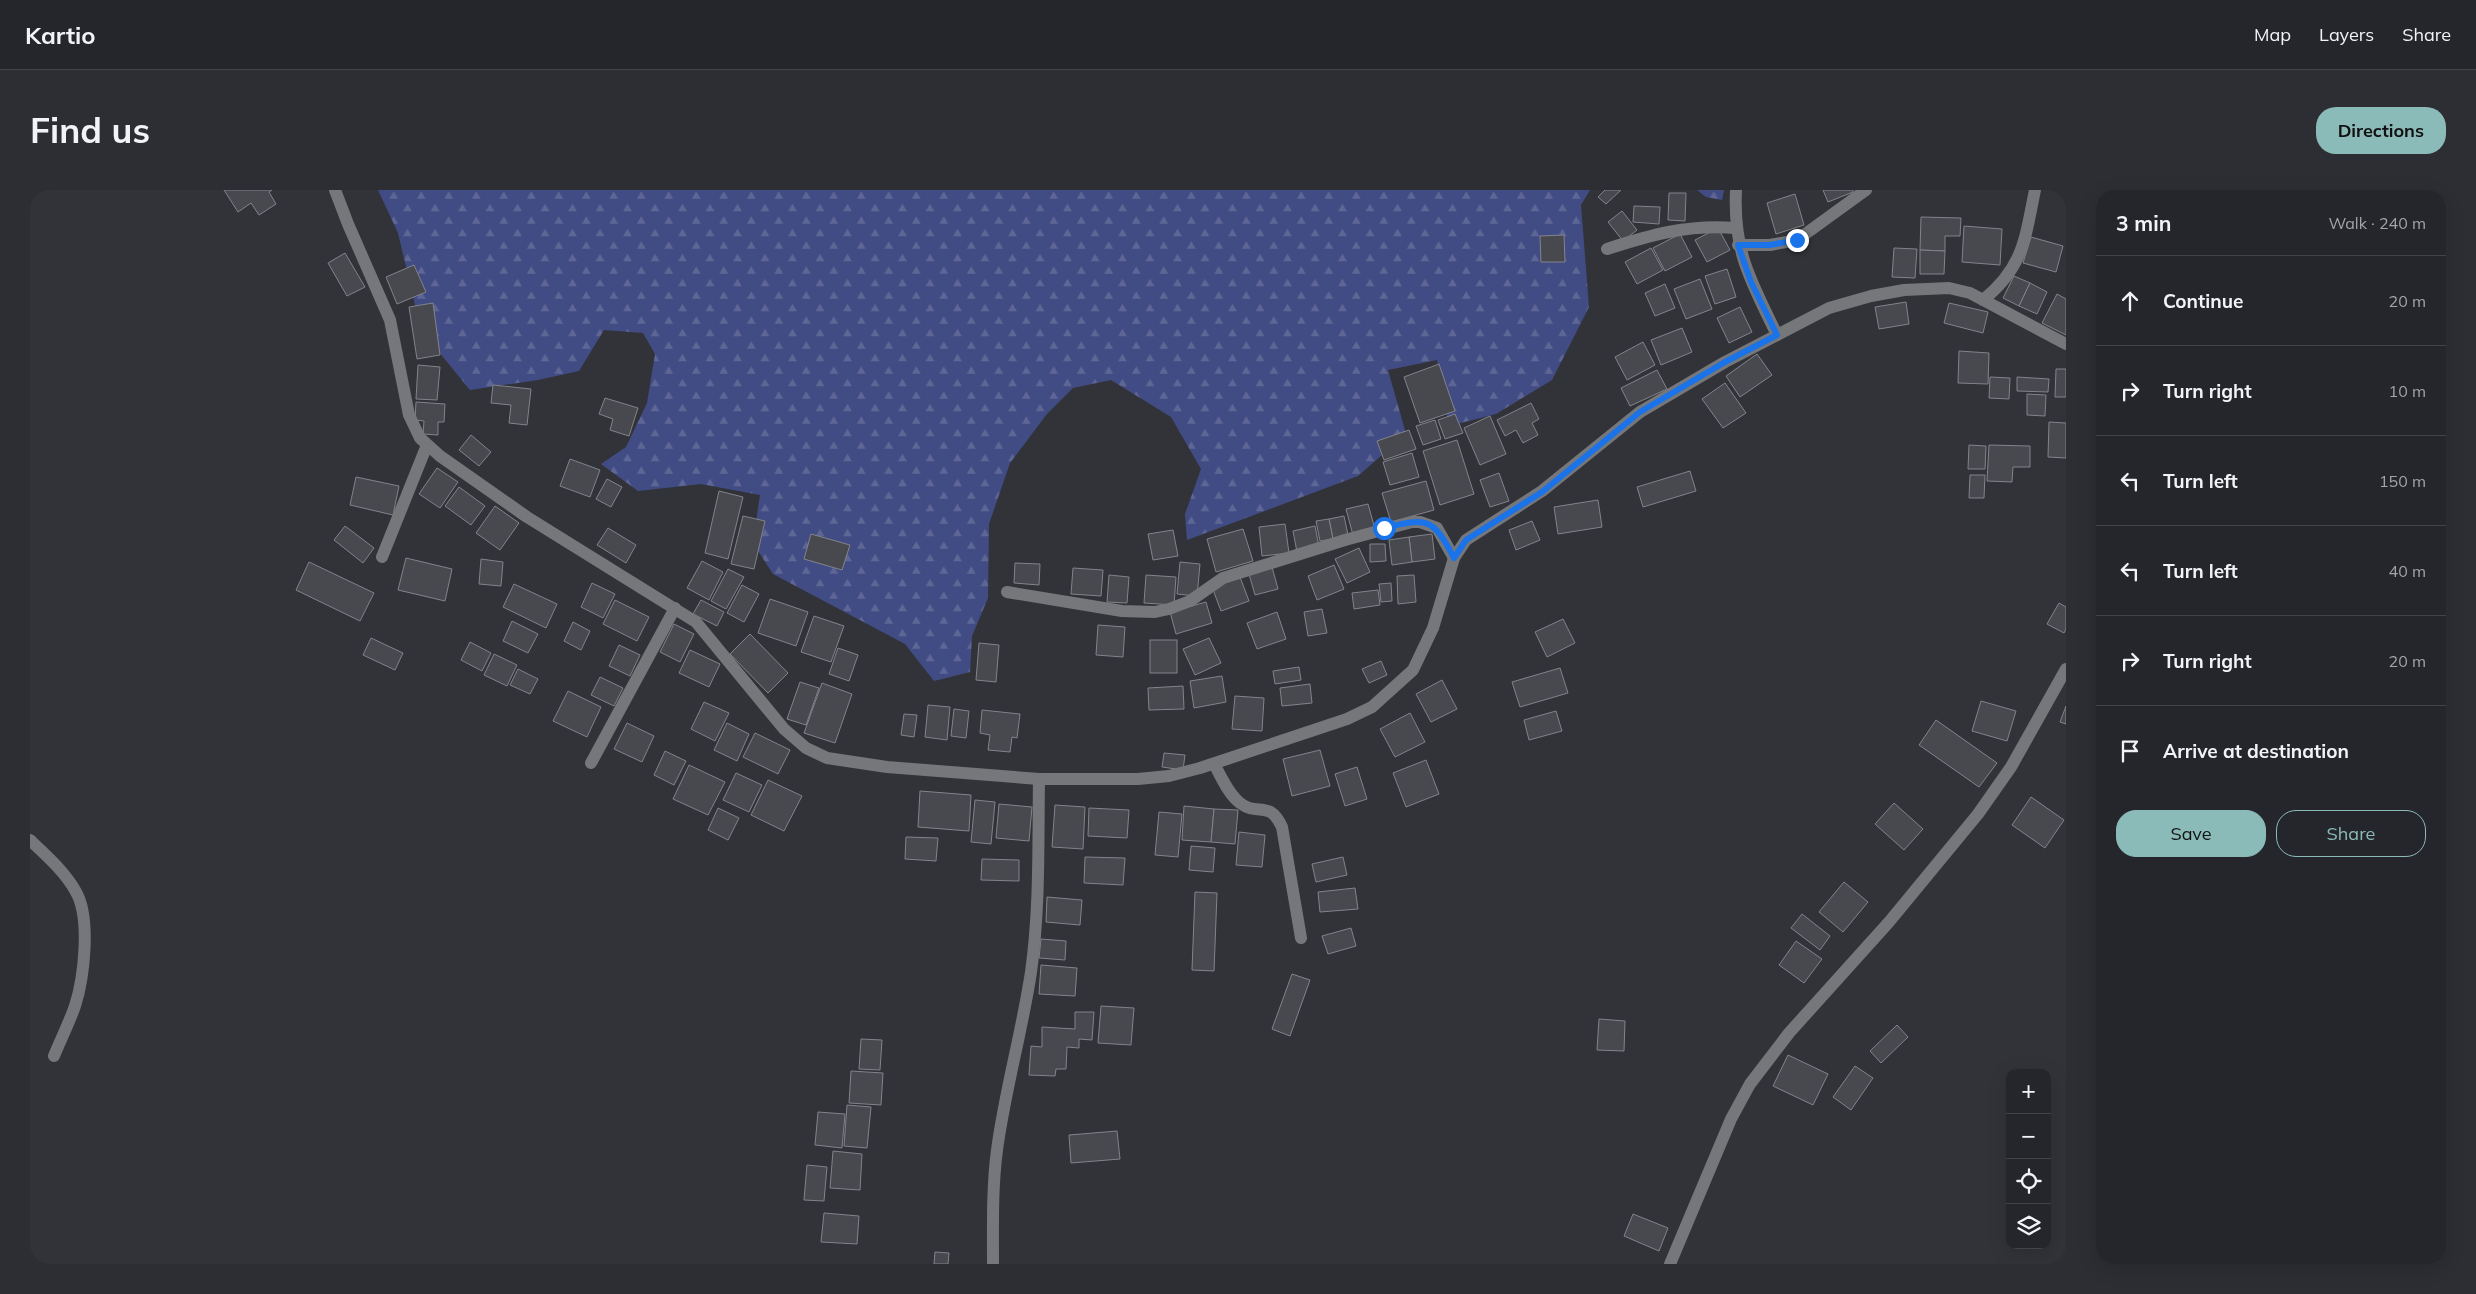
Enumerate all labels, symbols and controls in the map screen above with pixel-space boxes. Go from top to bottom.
text: Kartio [25,20,96,50]
text: Map [2254,23,2291,46]
text: Layers [2319,23,2374,46]
text: Share [2402,23,2451,46]
button: Directions [2316,107,2446,154]
text: Find us [30,108,150,152]
text: 3 min [2116,210,2171,236]
text: Walk · 240 m [2328,213,2426,233]
route end [1786,229,1809,252]
icon: ahead [2116,287,2144,315]
text: Continue [2163,289,2243,313]
text: 20 m [2389,291,2426,311]
icon: right [2116,377,2144,405]
text: Turn right [2163,379,2252,403]
text: 10 m [2389,381,2426,401]
icon: left [2116,467,2144,495]
text: Turn left [2163,469,2238,493]
text: 150 m [2379,471,2426,491]
route start [1373,517,1396,540]
icon: left [2116,557,2144,585]
text: Turn left [2163,559,2238,583]
text: 40 m [2389,561,2426,581]
icon: right [2116,647,2144,675]
text: Turn right [2163,649,2252,673]
text: 20 m [2389,651,2426,671]
icon: arrive [2116,737,2144,765]
text: Arrive at destination [2163,739,2349,763]
button: Save [2116,810,2266,857]
button: Share [2276,810,2426,857]
map controls [2006,1069,2051,1249]
button: + [2006,1069,2051,1114]
button: − [2006,1114,2051,1159]
button: locate [2006,1159,2051,1204]
button: layers [2006,1204,2051,1249]

